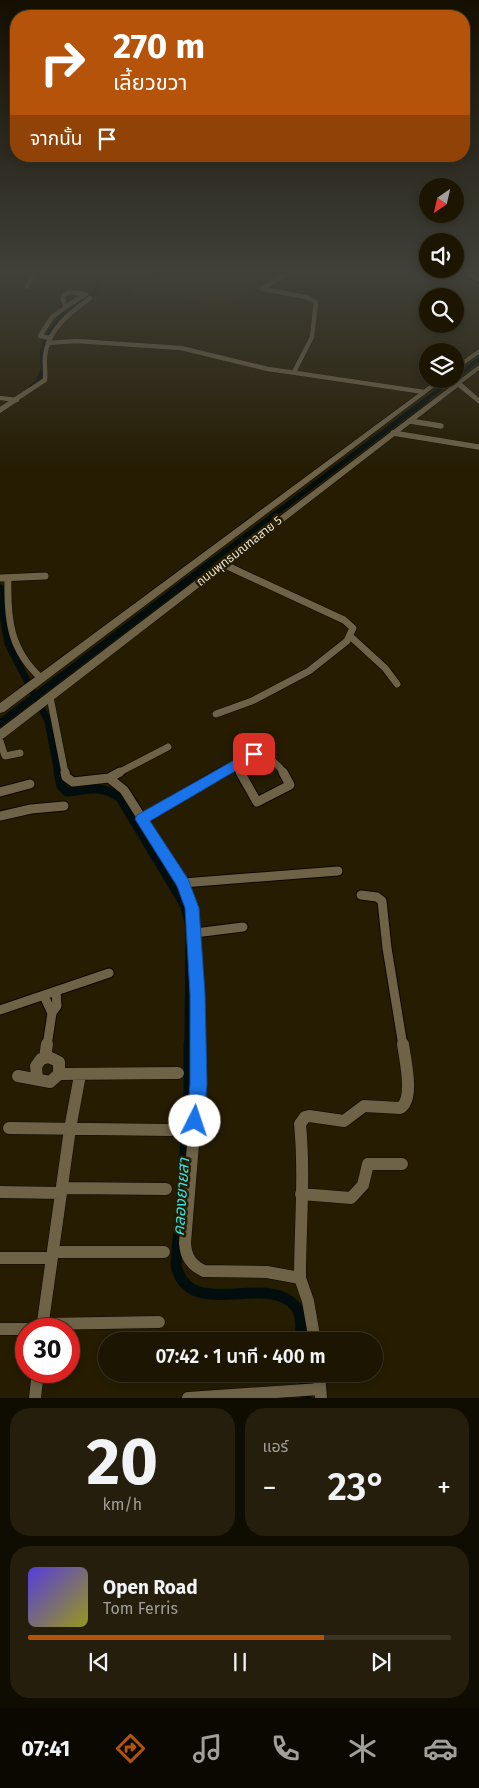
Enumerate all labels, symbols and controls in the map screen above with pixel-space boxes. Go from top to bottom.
text: 270 m [113,25,205,67]
icon: right [30,30,95,95]
text: เลี้ยวขวา [113,69,188,96]
icon: arrive [93,125,121,153]
text: จากนั้น [30,127,83,150]
north arrow [419,178,464,222]
map controls [419,178,464,388]
button: sound [419,233,464,278]
button: search [419,288,464,333]
button: layers [419,343,464,388]
street label: ถนนพุทธมณฑลสาย 5 [193,513,285,589]
pin [233,733,275,775]
icon: arrive [240,740,268,768]
position arrow [168,1094,220,1146]
water label: คลองยายสา [169,1156,193,1237]
speed limit sign: 30 [15,1318,80,1383]
text: 07:42 · 1 นาที · 400 m [155,1345,326,1368]
text: 20 [86,1423,158,1501]
text: แอร์ [263,1437,288,1456]
text: 23° [327,1464,386,1510]
text: − [263,1471,277,1504]
text: + [437,1471,451,1504]
text: km/h [102,1495,142,1514]
text: Open Road [103,1576,198,1599]
text: Tom Ferris [103,1599,178,1618]
icon: previous [85,1648,113,1676]
icon: pause [226,1648,254,1676]
icon: next [367,1648,395,1676]
icon: directions [113,1731,148,1766]
icon: music [190,1731,225,1766]
icon: phone [268,1731,303,1766]
icon: climate [345,1731,380,1766]
icon: car [423,1731,458,1766]
text: 07:41 [21,1735,70,1762]

